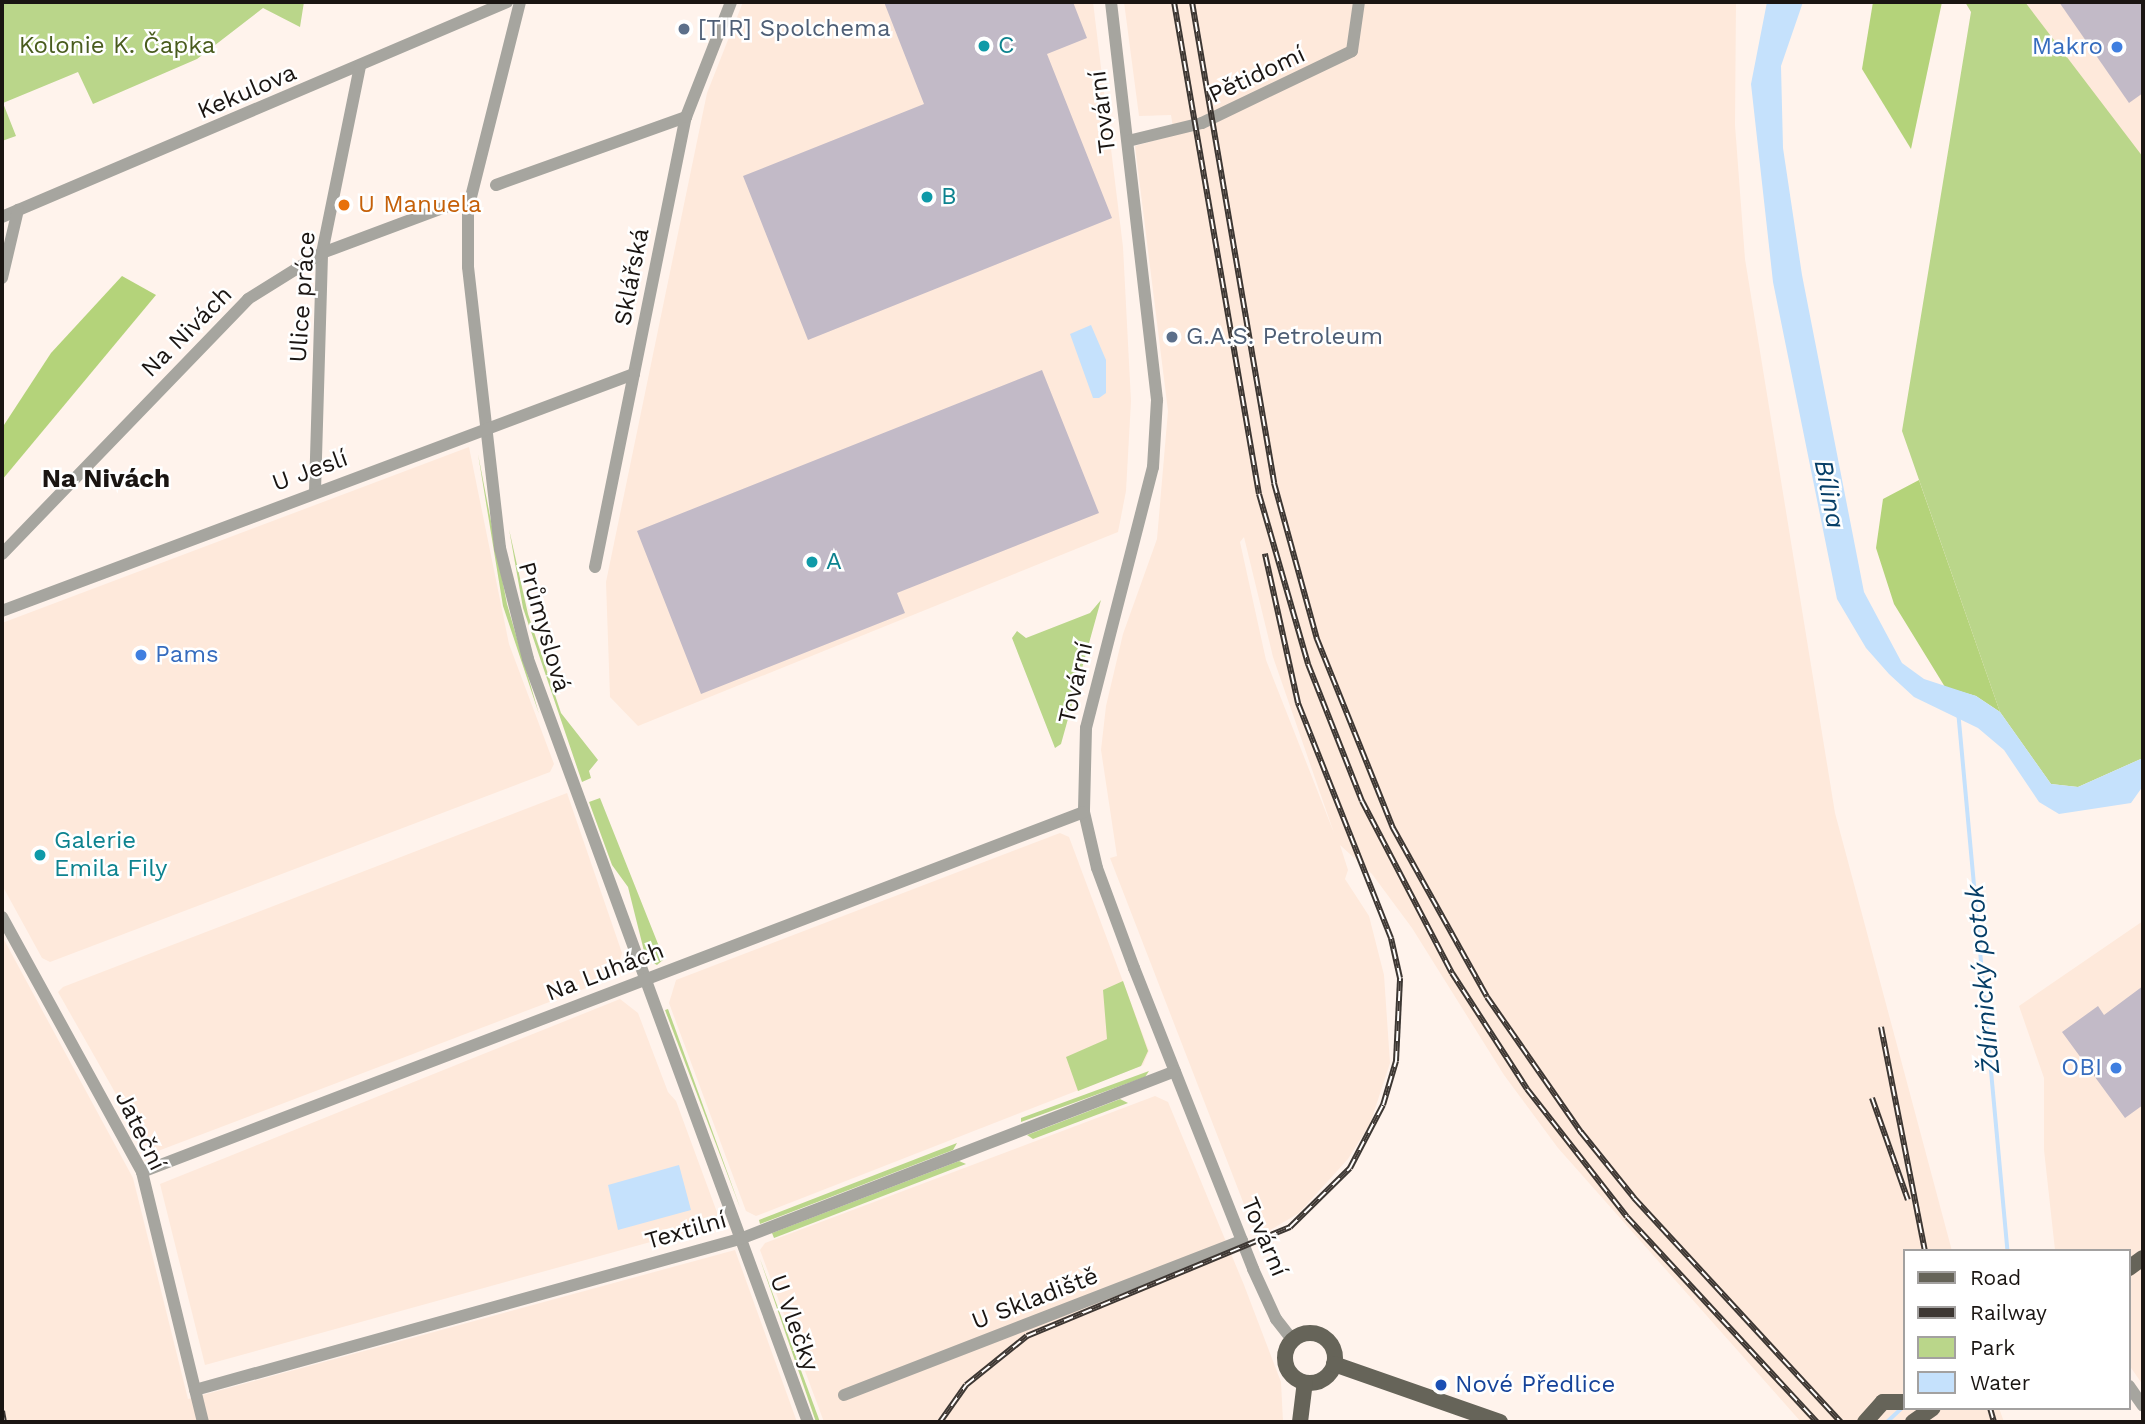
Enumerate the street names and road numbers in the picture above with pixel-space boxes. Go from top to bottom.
street label: Pětidomí [1204,40,1310,110]
street label: Kekulova [193,58,301,126]
street label: Tovární [1084,69,1122,155]
street label: Sklářská [608,226,656,328]
street label: Ulice práce [284,230,322,364]
street label: Na Nivách [135,280,239,384]
street label: U Jeslí [268,444,352,498]
street label: Průmyslová [512,559,576,695]
street label: Tovární [1053,639,1099,727]
street label: Na Luhách [542,936,668,1008]
street label: Jateční [108,1087,172,1175]
street label: Tovární [1235,1193,1293,1281]
street label: Textilní [642,1206,730,1256]
street label: U Skladiště [968,1262,1102,1336]
street label: U Vlečky [763,1270,825,1376]

